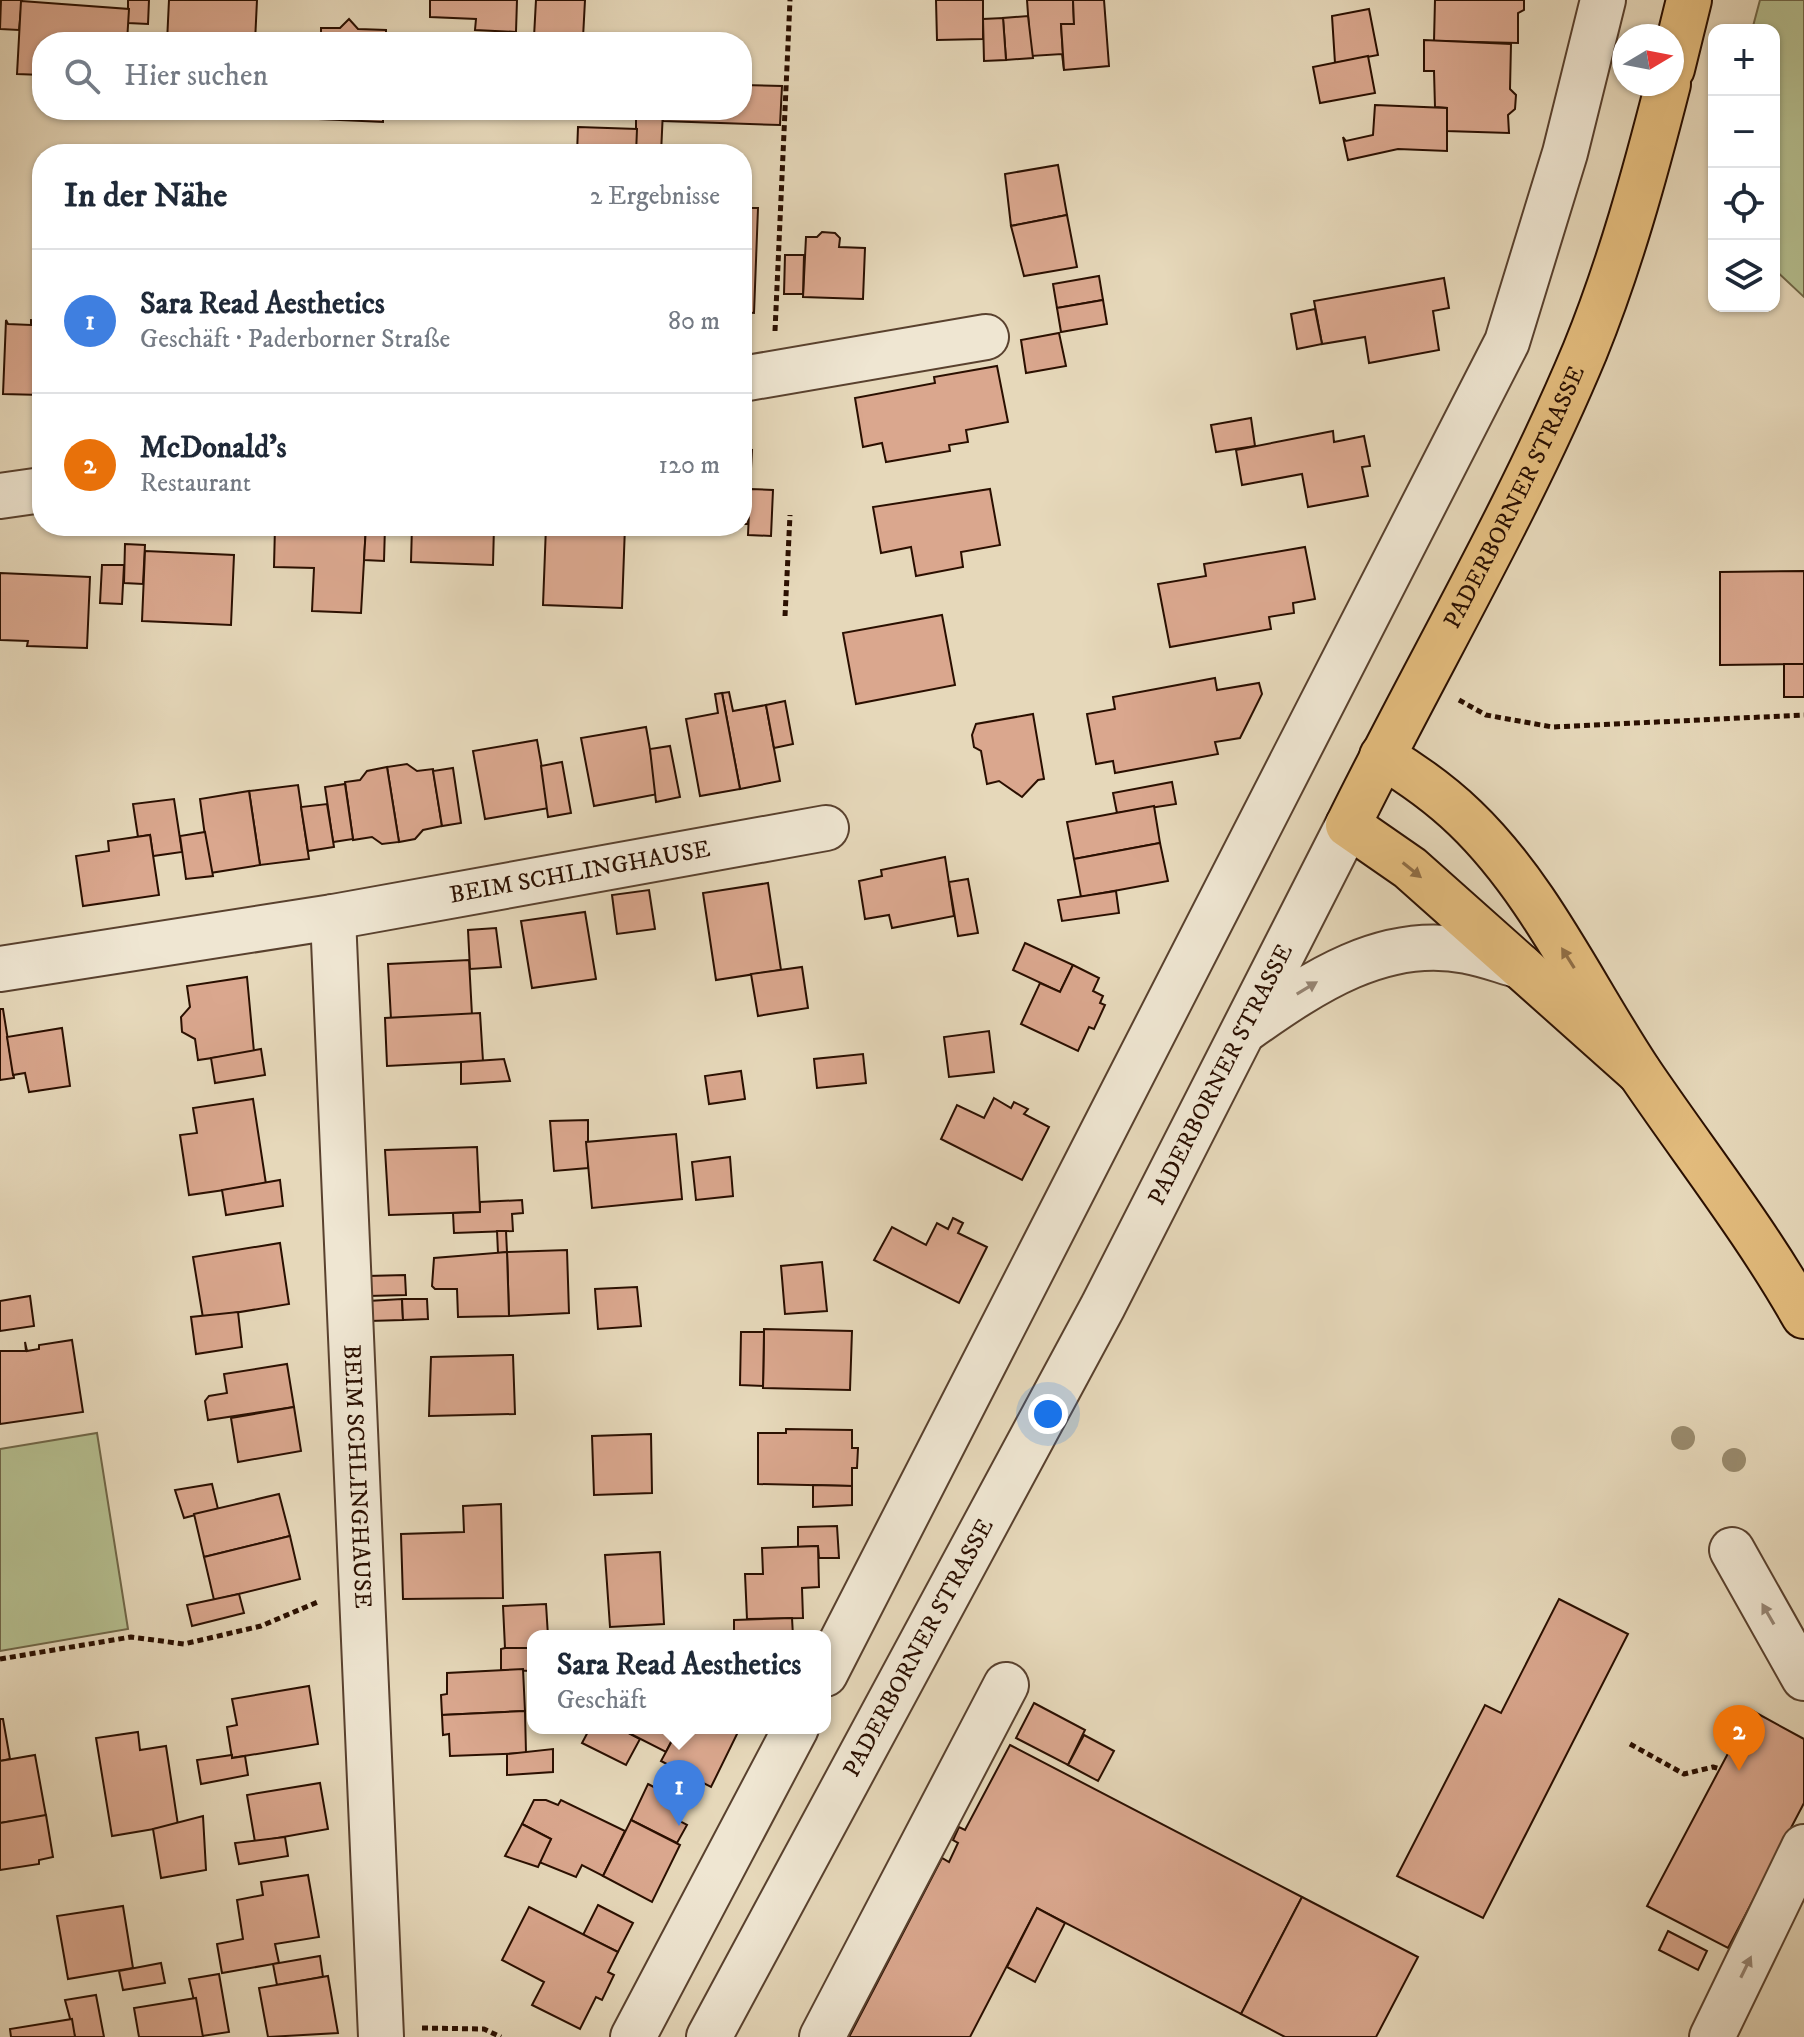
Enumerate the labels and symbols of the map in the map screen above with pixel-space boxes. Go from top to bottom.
north arrow [1612,24,1684,96]
street label: PADERBORNER STRASSE [1438,361,1592,634]
street label: BEIM SCHLINGHAUSE [447,834,713,911]
one-way arrow [1401,861,1421,878]
street label: PADERBORNER STRASSE [1142,939,1300,1210]
one-way arrow [1561,948,1576,969]
one-way arrow [1296,981,1318,995]
street label: BEIM SCHLINGHAUSE [336,1344,378,1609]
your location [1028,1394,1068,1434]
street label: PADERBORNER STRASSE [837,1514,1001,1782]
one-way arrow [1761,1603,1775,1625]
pin: 2 [1713,1705,1765,1771]
pin: 1 [653,1760,705,1826]
one-way arrow [1739,1955,1753,1978]

